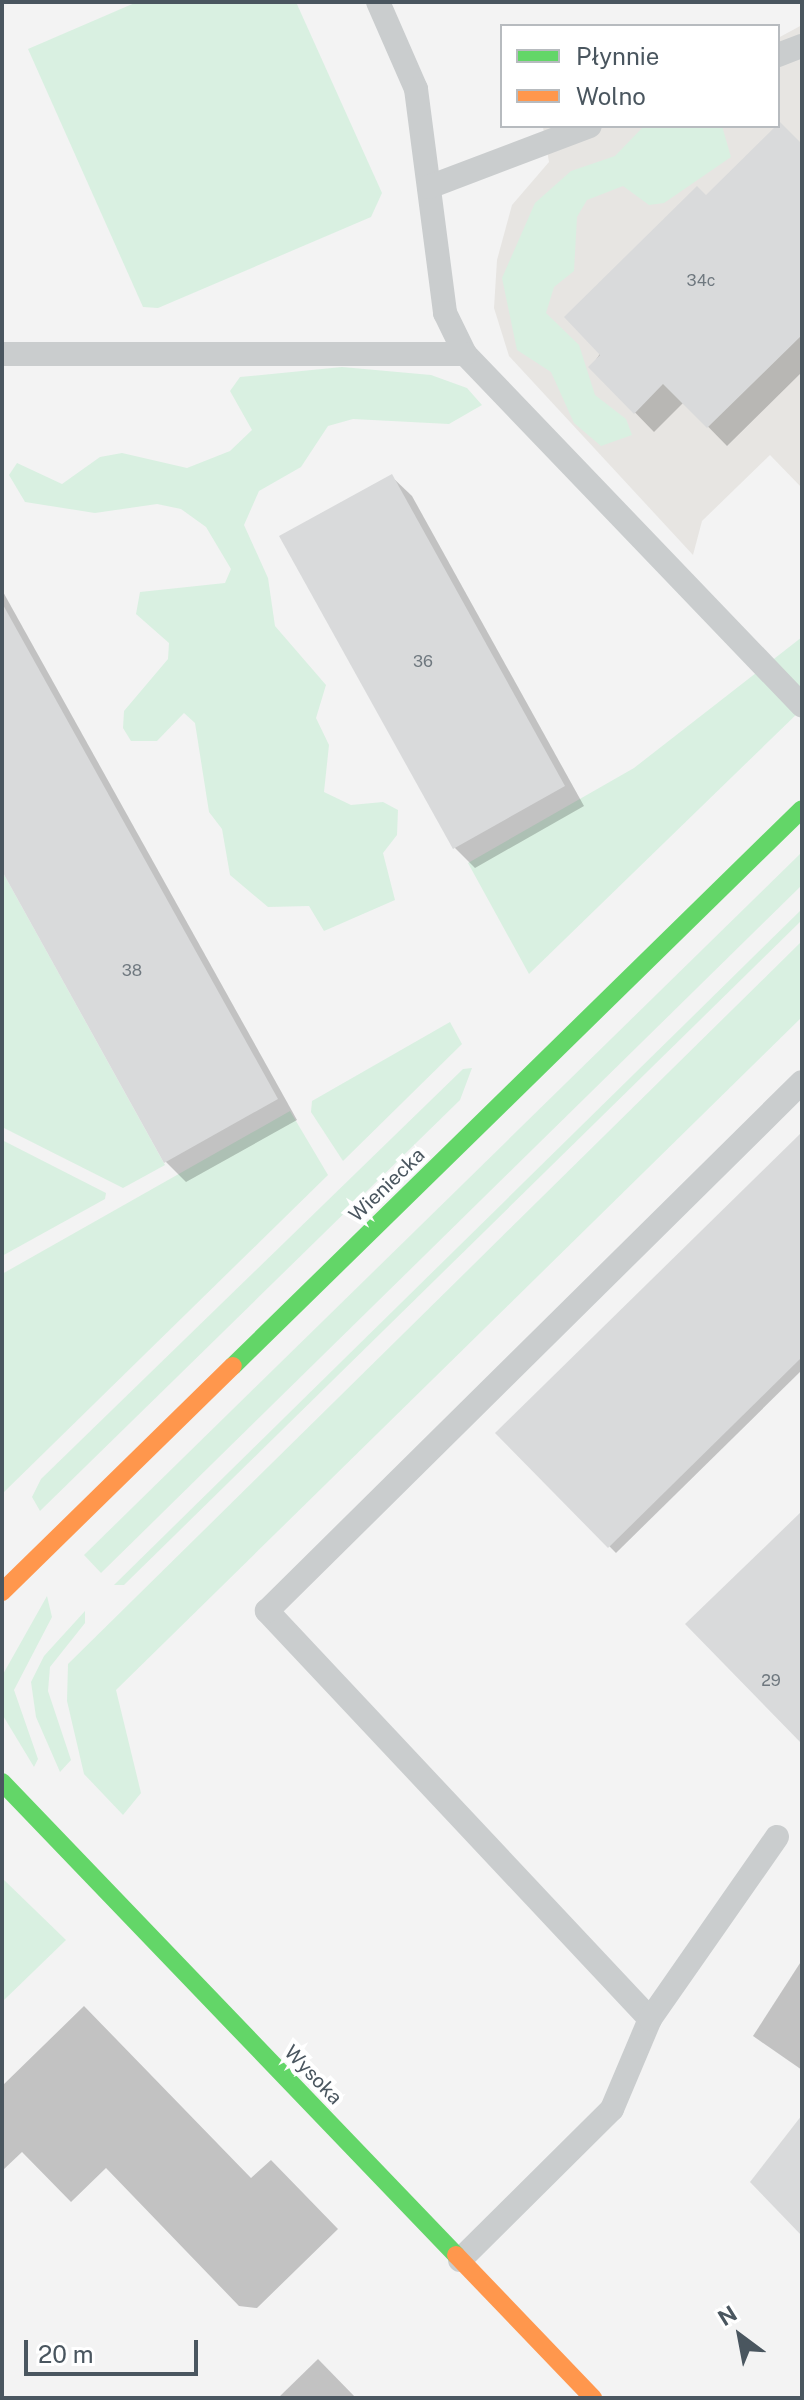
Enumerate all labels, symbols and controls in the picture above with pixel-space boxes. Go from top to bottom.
legend [500,24,780,128]
text: Płynnie [576,42,659,70]
text: Wolno [576,82,646,110]
house number: 34c [687,271,715,291]
house number: 36 [413,652,433,672]
house number: 38 [122,961,142,981]
street label: Wieniecka [344,1143,430,1227]
house number: 29 [761,1671,781,1691]
street label: Wysoka [279,2040,347,2110]
north arrow [700,2296,780,2376]
text: N [713,2300,741,2331]
scale bar [28,2324,202,2374]
text: 20 m [38,2340,94,2368]

